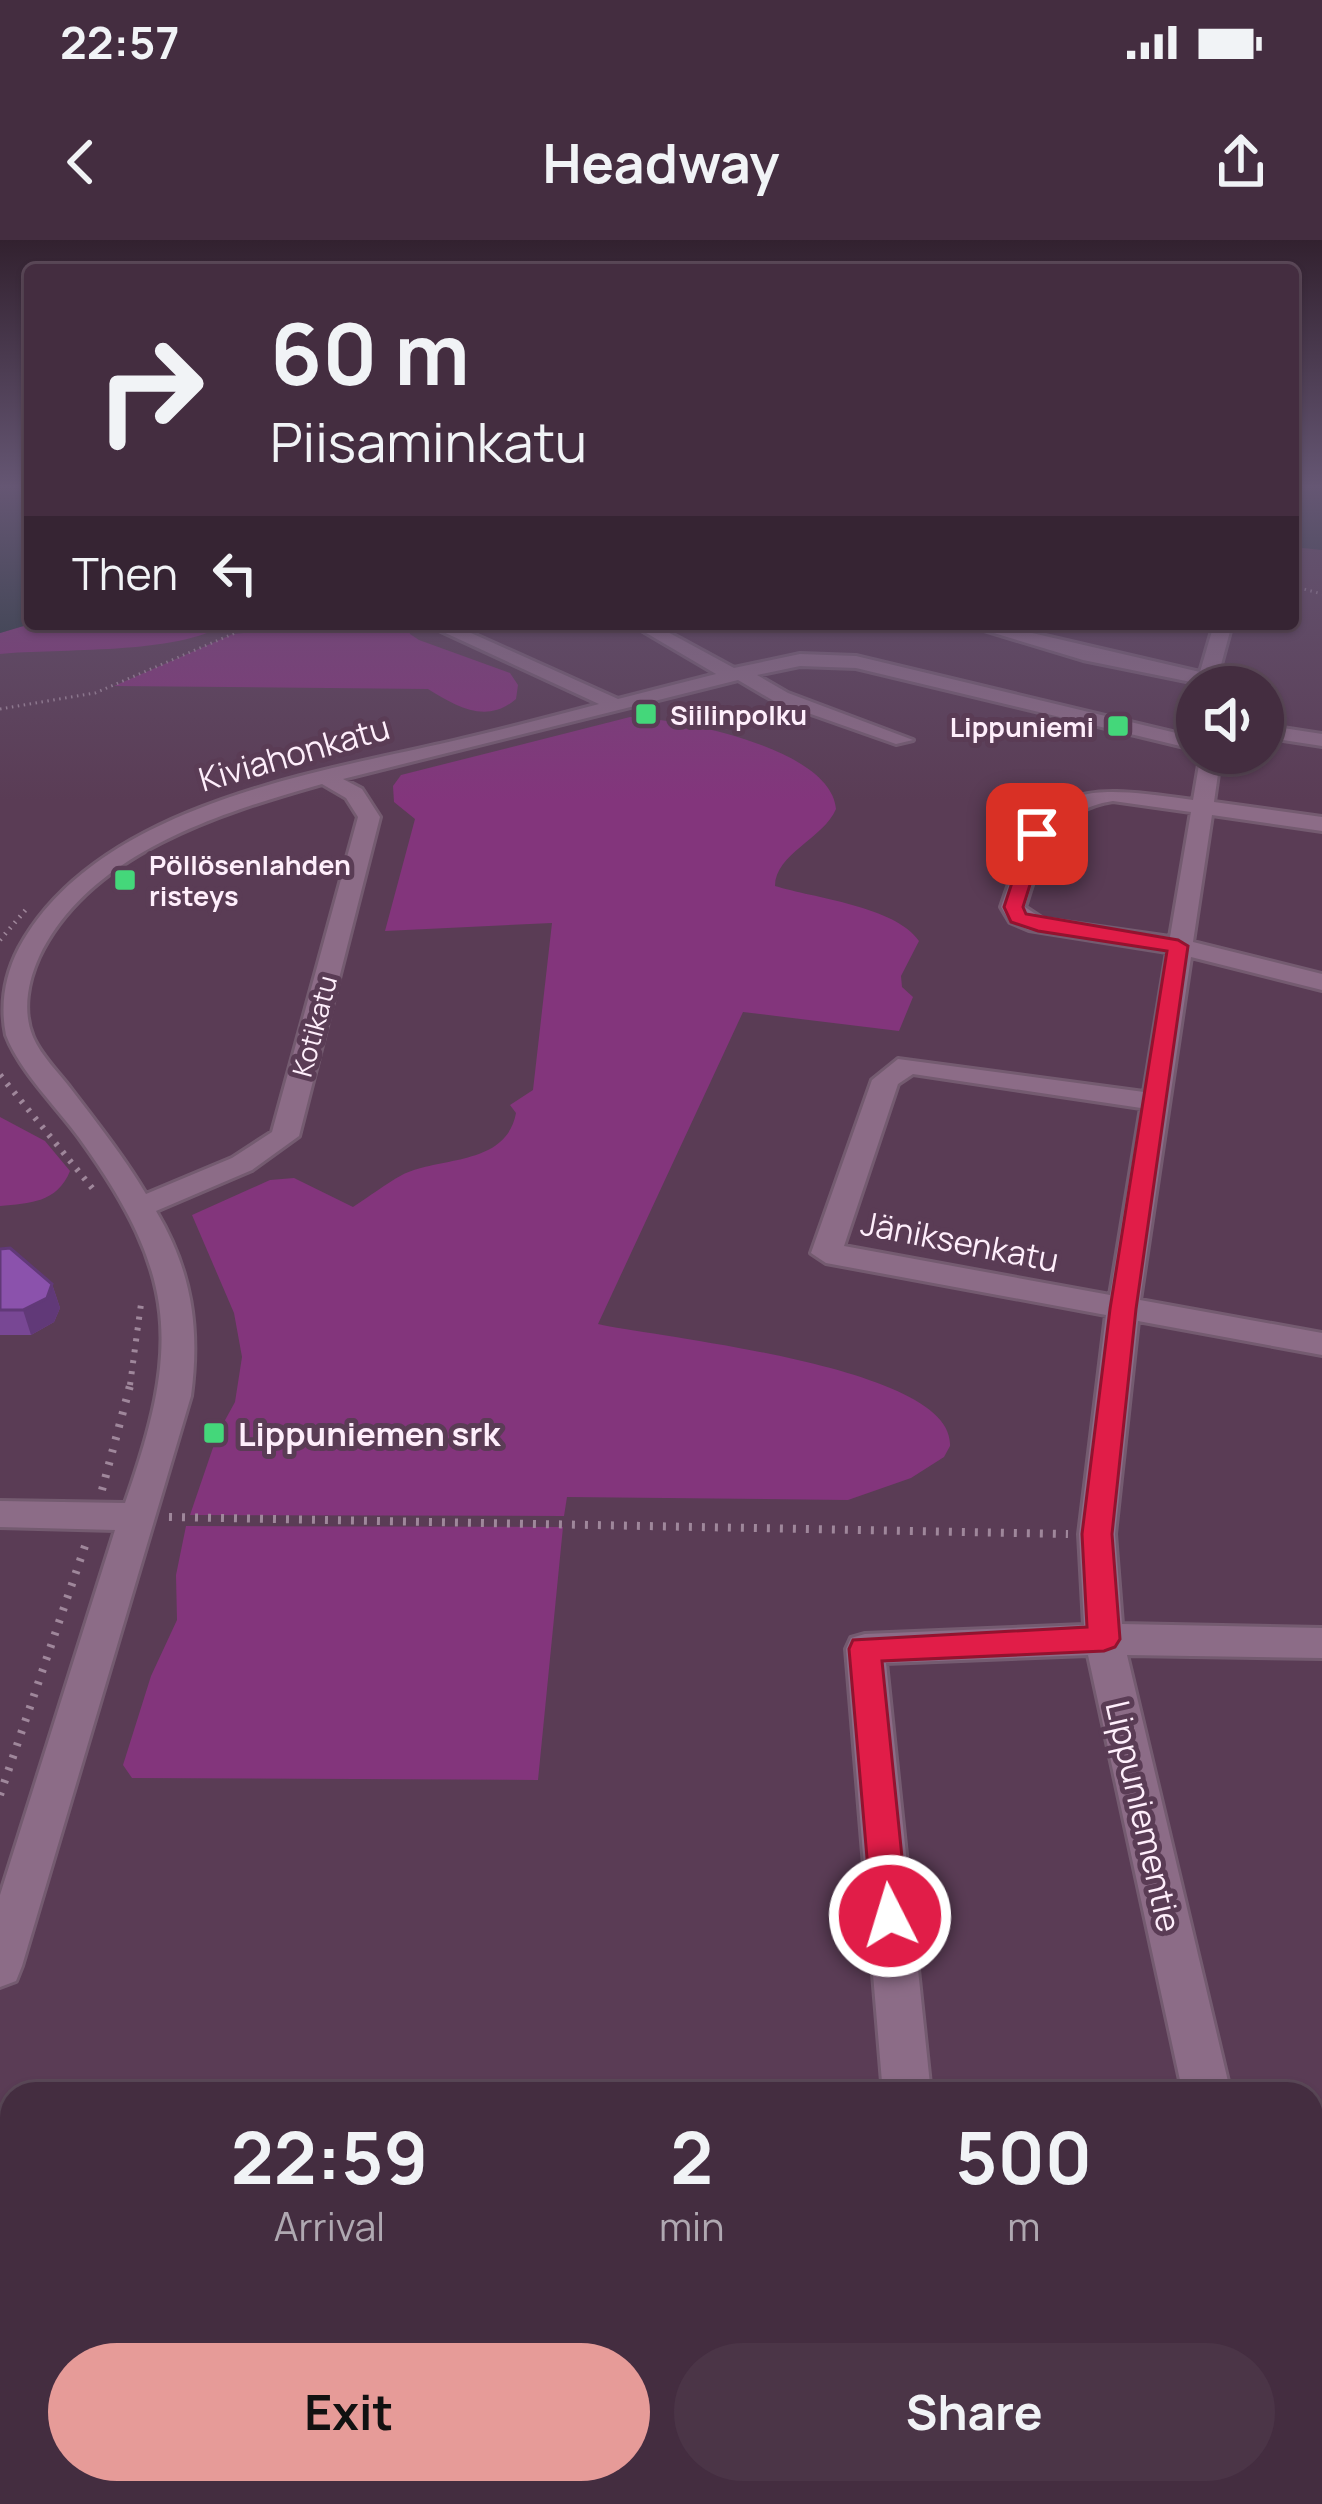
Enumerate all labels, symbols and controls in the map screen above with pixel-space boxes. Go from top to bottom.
text: 22:57 [60,11,179,73]
text: Headway [543,125,779,199]
icon: back [48,129,114,195]
icon: share [1208,129,1274,195]
text: 60 m [270,295,470,410]
icon: right [72,312,228,468]
text: Piisaminkatu [270,404,587,478]
icon: left [202,540,268,606]
text: Then [72,542,178,604]
map controls [1176,666,1284,774]
button: sound [1176,666,1284,774]
place label: Siilinpolku [670,696,807,733]
marker: Siilinpolku [633,701,659,727]
street label: Kiviahonkatu [193,704,395,802]
place label: Lippuniemi [950,708,1094,745]
marker: Lippuniemi [1105,713,1131,739]
pin [986,783,1088,885]
icon: arrive [1004,801,1070,867]
place label: Pöllösenlahden risteys [149,846,351,914]
marker: Pöllösenlahden risteys [112,867,138,893]
street label: Kotikatu [283,971,345,1081]
street label: Jäniksenkatu [857,1200,1063,1282]
place label: Lippuniemen srk [238,1411,501,1456]
marker: Lippuniemen srk [201,1420,227,1446]
street label: Lippuniementie [1096,1696,1192,1936]
position arrow [827,1853,953,1979]
text: 22:59 [231,2107,428,2206]
text: 2 [670,2107,713,2206]
text: 500 [955,2107,1092,2206]
text: Arrival [274,2199,385,2253]
text: min [659,2199,724,2253]
text: m [1007,2199,1040,2253]
button: Exit [48,2343,650,2481]
button: Share [674,2343,1275,2481]

